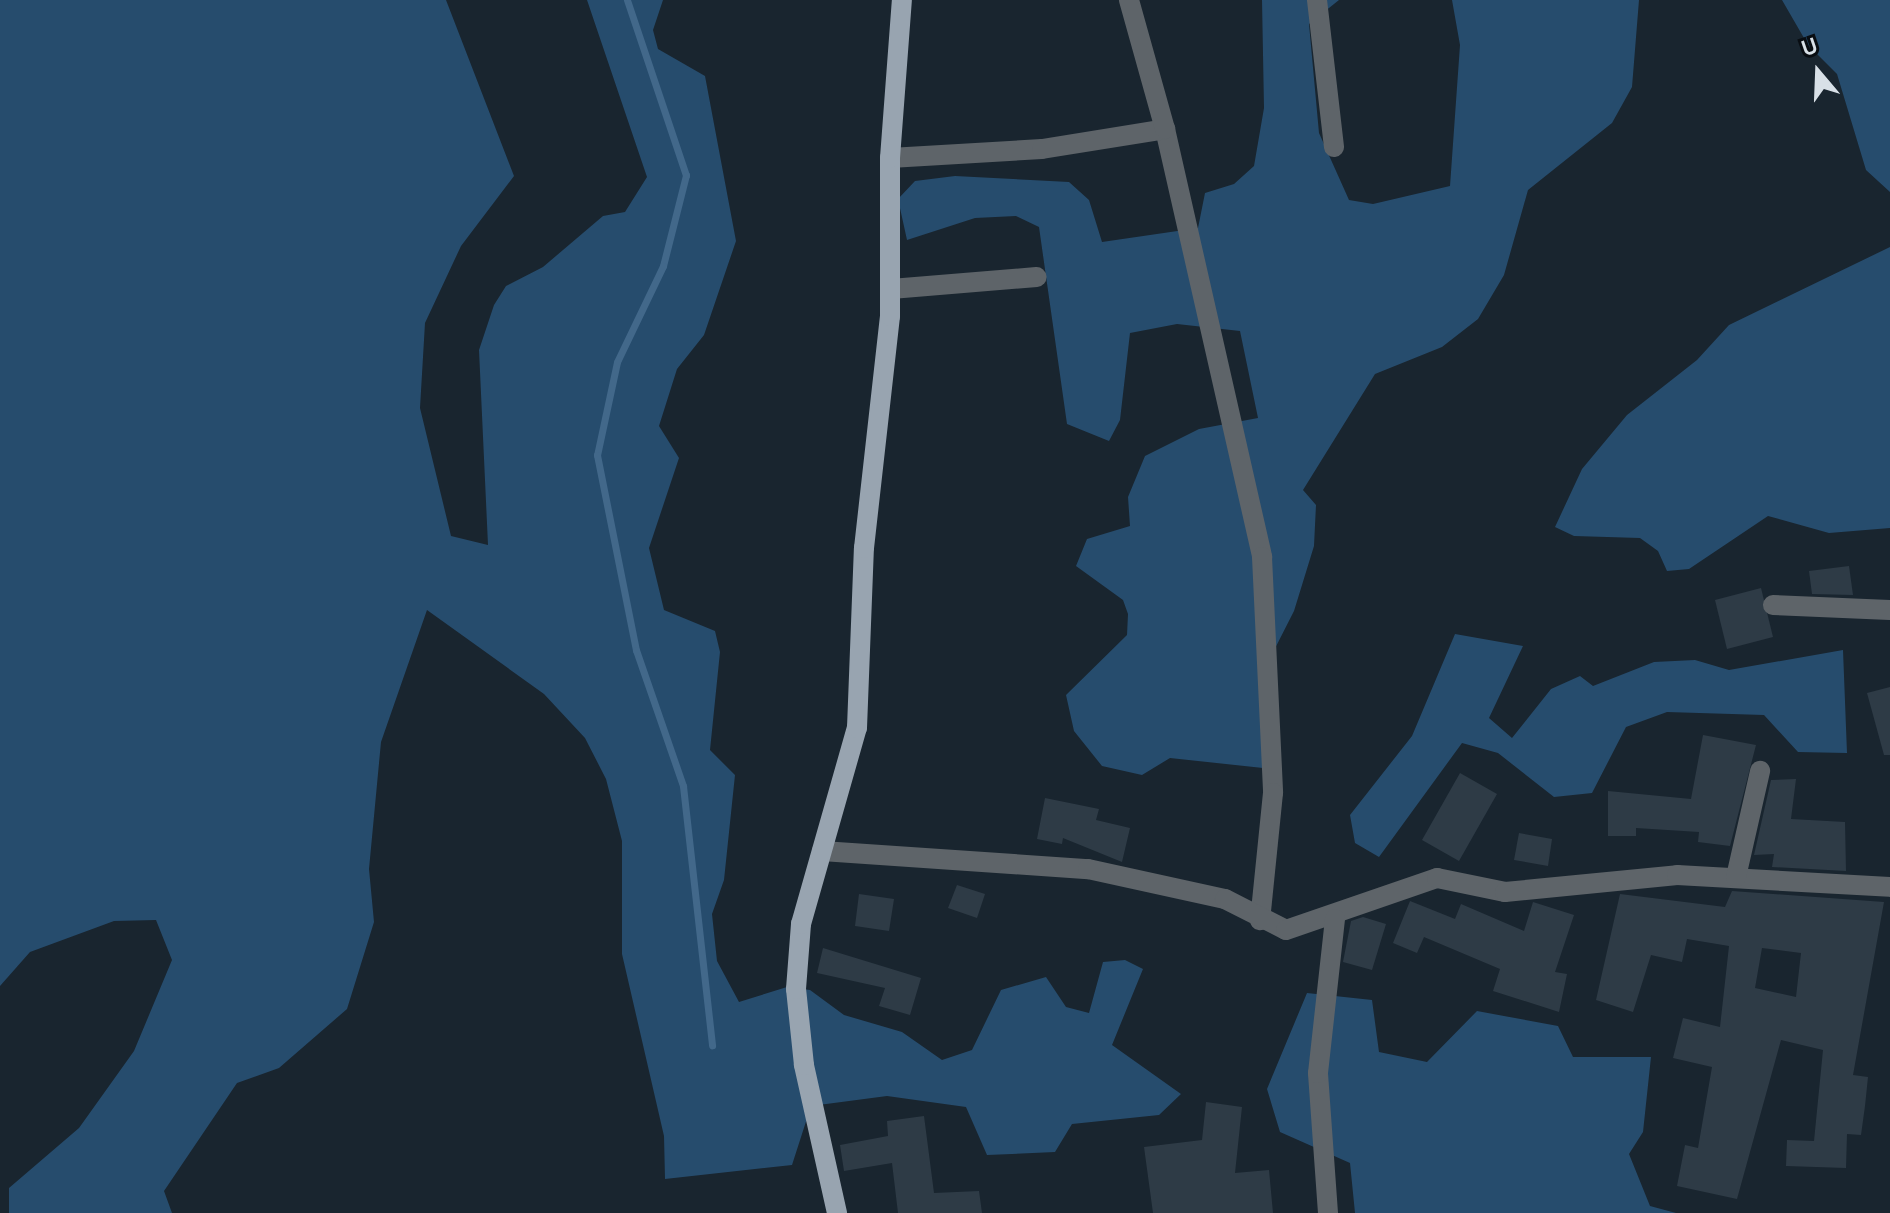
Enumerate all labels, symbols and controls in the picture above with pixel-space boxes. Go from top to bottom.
north arrow [1778,32,1858,112]
text: U [1798,34,1822,64]

